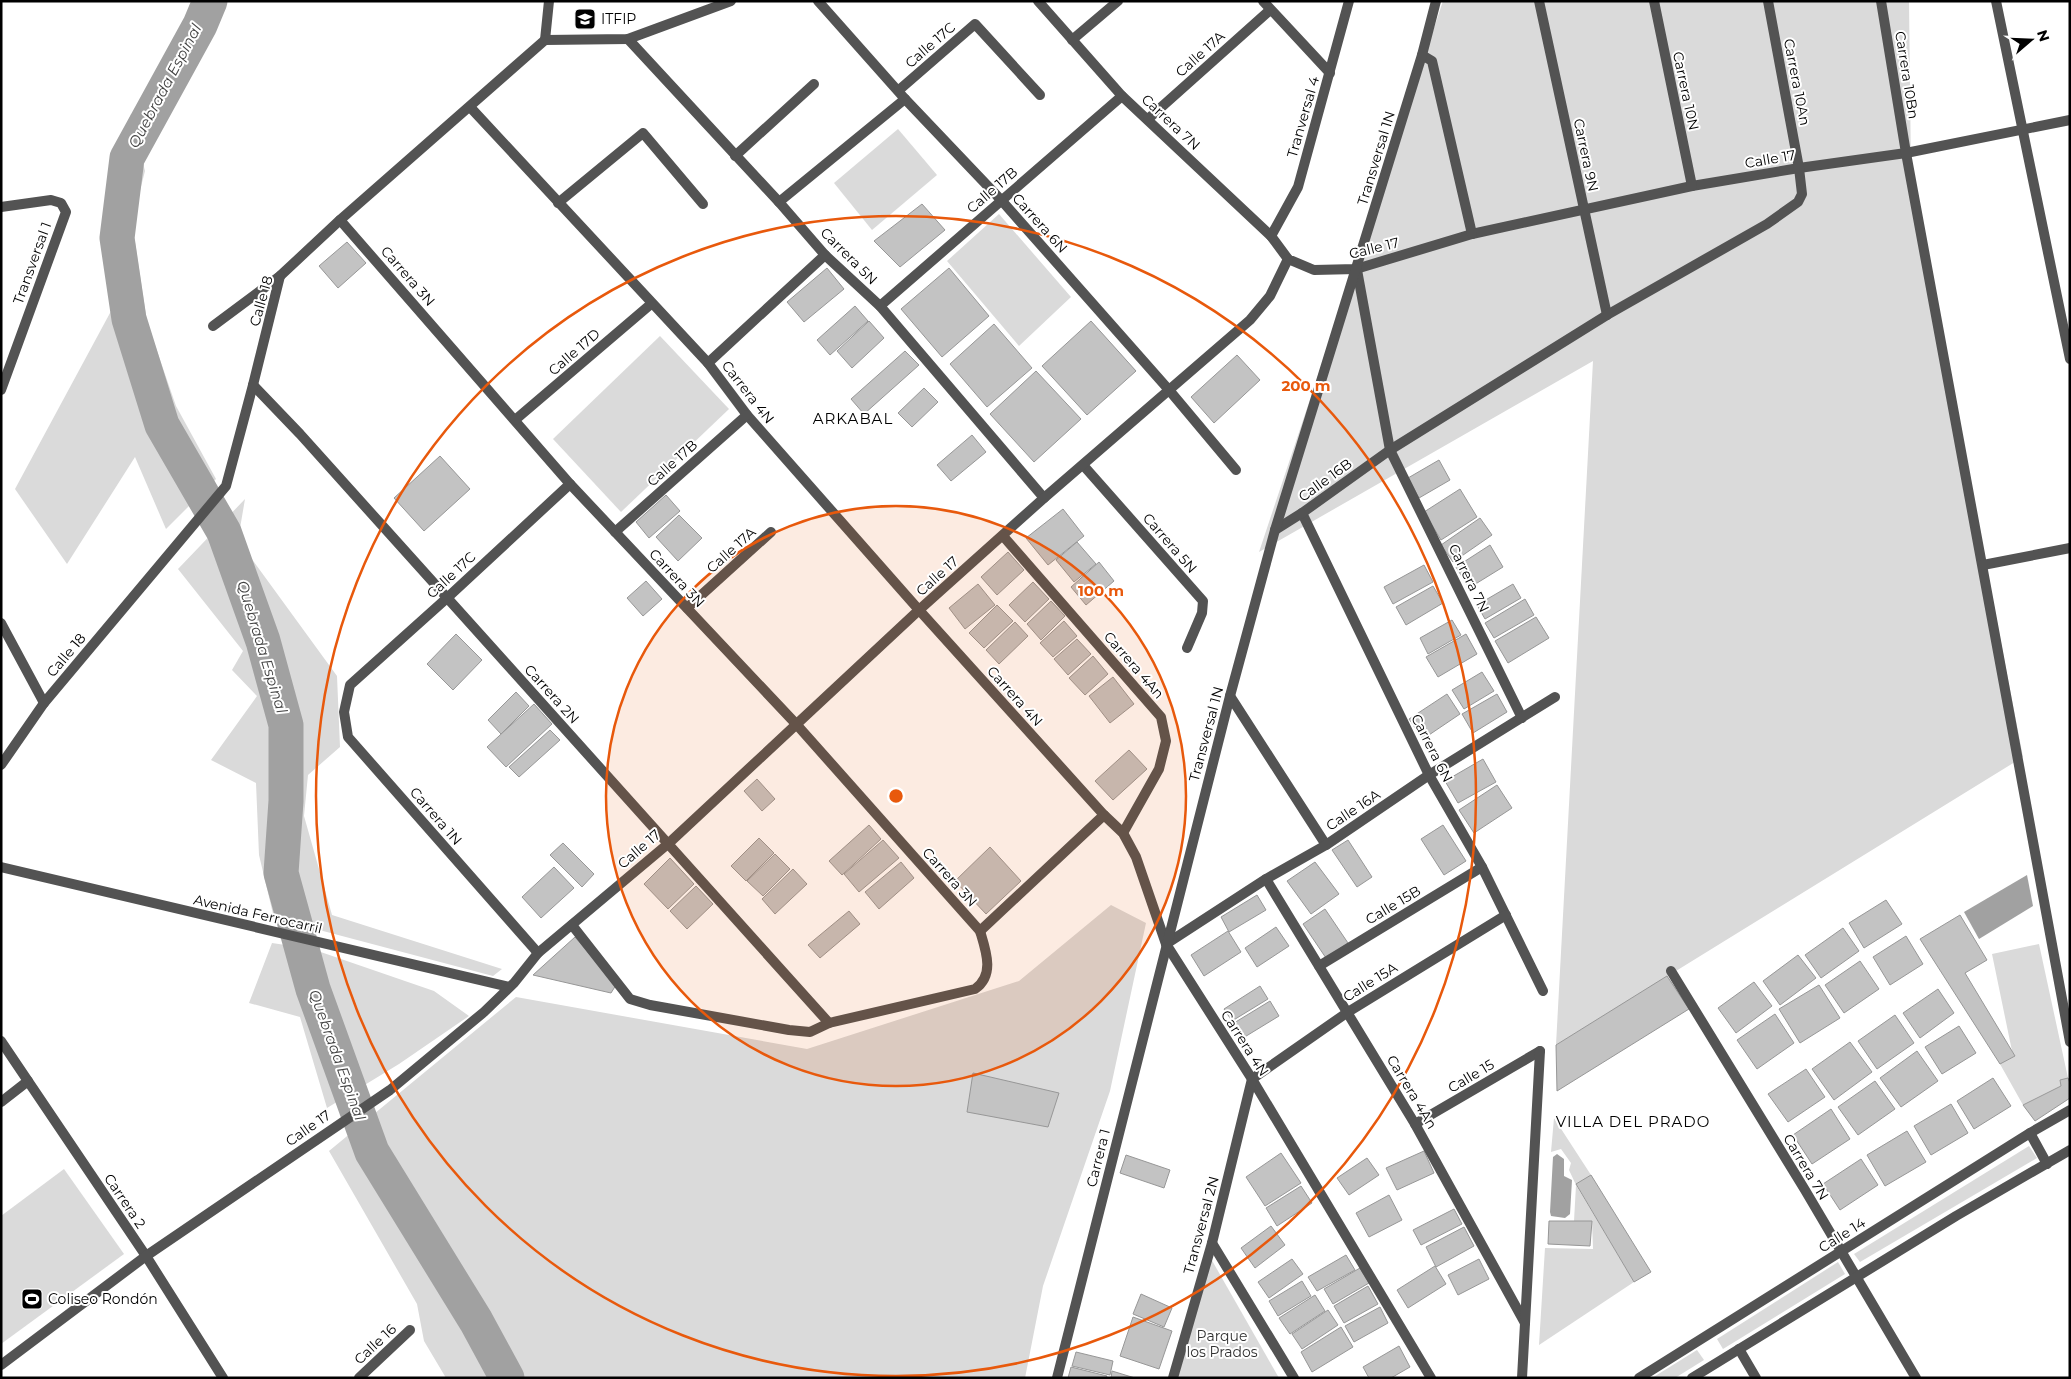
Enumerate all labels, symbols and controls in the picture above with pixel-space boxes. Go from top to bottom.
school or university icon: ITFIP [573,7,597,31]
place label: ITFIP [601,10,636,28]
north arrow [2006,15,2056,65]
street label: Calle 17C [901,18,959,72]
water label: Quebrada Espinal [124,20,205,151]
street label: Calle 17A [1172,27,1229,81]
text: N [2033,27,2054,44]
street label: Carrera 10Bn [1891,30,1923,120]
street label: Carrera 10An [1780,37,1814,127]
street label: Carrera 10N [1669,50,1703,132]
street label: Tranversal 4 [1283,74,1323,160]
street label: Carrera 7N [1138,90,1204,154]
street label: Transversal 1N [1353,109,1399,207]
street label: Carrera 9N [1569,117,1603,193]
street label: Calle 17 [1743,146,1797,172]
street label: Calle 17B [963,163,1021,217]
street label: Carrera 6N [1008,189,1072,257]
street label: Transversal 1 [9,219,55,307]
street label: Carrera 5N [817,224,881,288]
street label: Calle 17 [1347,233,1401,263]
street label: Carrera 3N [377,242,439,310]
street label: Calle 18 [245,274,277,328]
street label: Calle 17D [544,325,604,379]
street label: Carrera 4N [718,357,778,427]
text: 200 m [1281,376,1331,395]
district label: ARKABAL [813,409,893,428]
street label: Calle 17B [643,436,701,490]
street label: Calle 16B [1295,455,1355,505]
street label: Carrera 5N [1139,509,1201,577]
street label: Calle 17A [703,523,760,577]
street label: Carrera 7N [1445,541,1493,615]
street label: Carrera 3N [645,545,709,611]
street label: Calle 17C [423,548,479,602]
street label: Calle 17 [912,552,962,600]
water label: Quebrada Espinal [233,578,292,716]
text: 100 m [1078,581,1124,600]
street label: Carrera 4An [1100,628,1168,702]
street label: Calle 18 [42,629,90,681]
street label: Carrera 2N [521,661,583,727]
street label: Carrera 4N [983,662,1047,730]
street label: Transversal 1N [1185,684,1227,784]
street label: Carrera 6N [1407,711,1457,785]
street label: Carrera 1N [406,783,466,849]
street label: Calle 16A [1322,785,1384,835]
centre of rings [887,787,905,805]
street label: Calle 17 [614,825,664,873]
street label: Carrera 3N [919,844,981,910]
street label: Calle 15B [1362,882,1424,928]
street label: Avenida Ferrocarril [192,890,324,938]
street label: Calle 15A [1339,958,1401,1006]
water label: Quebrada Espinal [305,987,370,1123]
street label: Carrera 4N [1217,1007,1273,1079]
street label: Carrera 4An [1383,1052,1441,1132]
street label: Calle 15 [1445,1055,1497,1097]
street label: Calle 17 [282,1106,334,1150]
district label: VILLA DEL PRADO [1556,1112,1710,1131]
street label: Carrera 1 [1082,1127,1114,1189]
street label: Carrera 7N [1779,1131,1833,1203]
street label: Carrera 2 [100,1170,150,1232]
street label: Transversal 2N [1179,1174,1223,1276]
street label: Calle 14 [1815,1213,1869,1256]
sports icon: Coliseo Rondón [20,1287,44,1311]
place label: Coliseo Rondón [48,1290,158,1308]
street label: Calle 16 [350,1320,400,1368]
park label: Parque los Prados [1186,1327,1258,1361]

